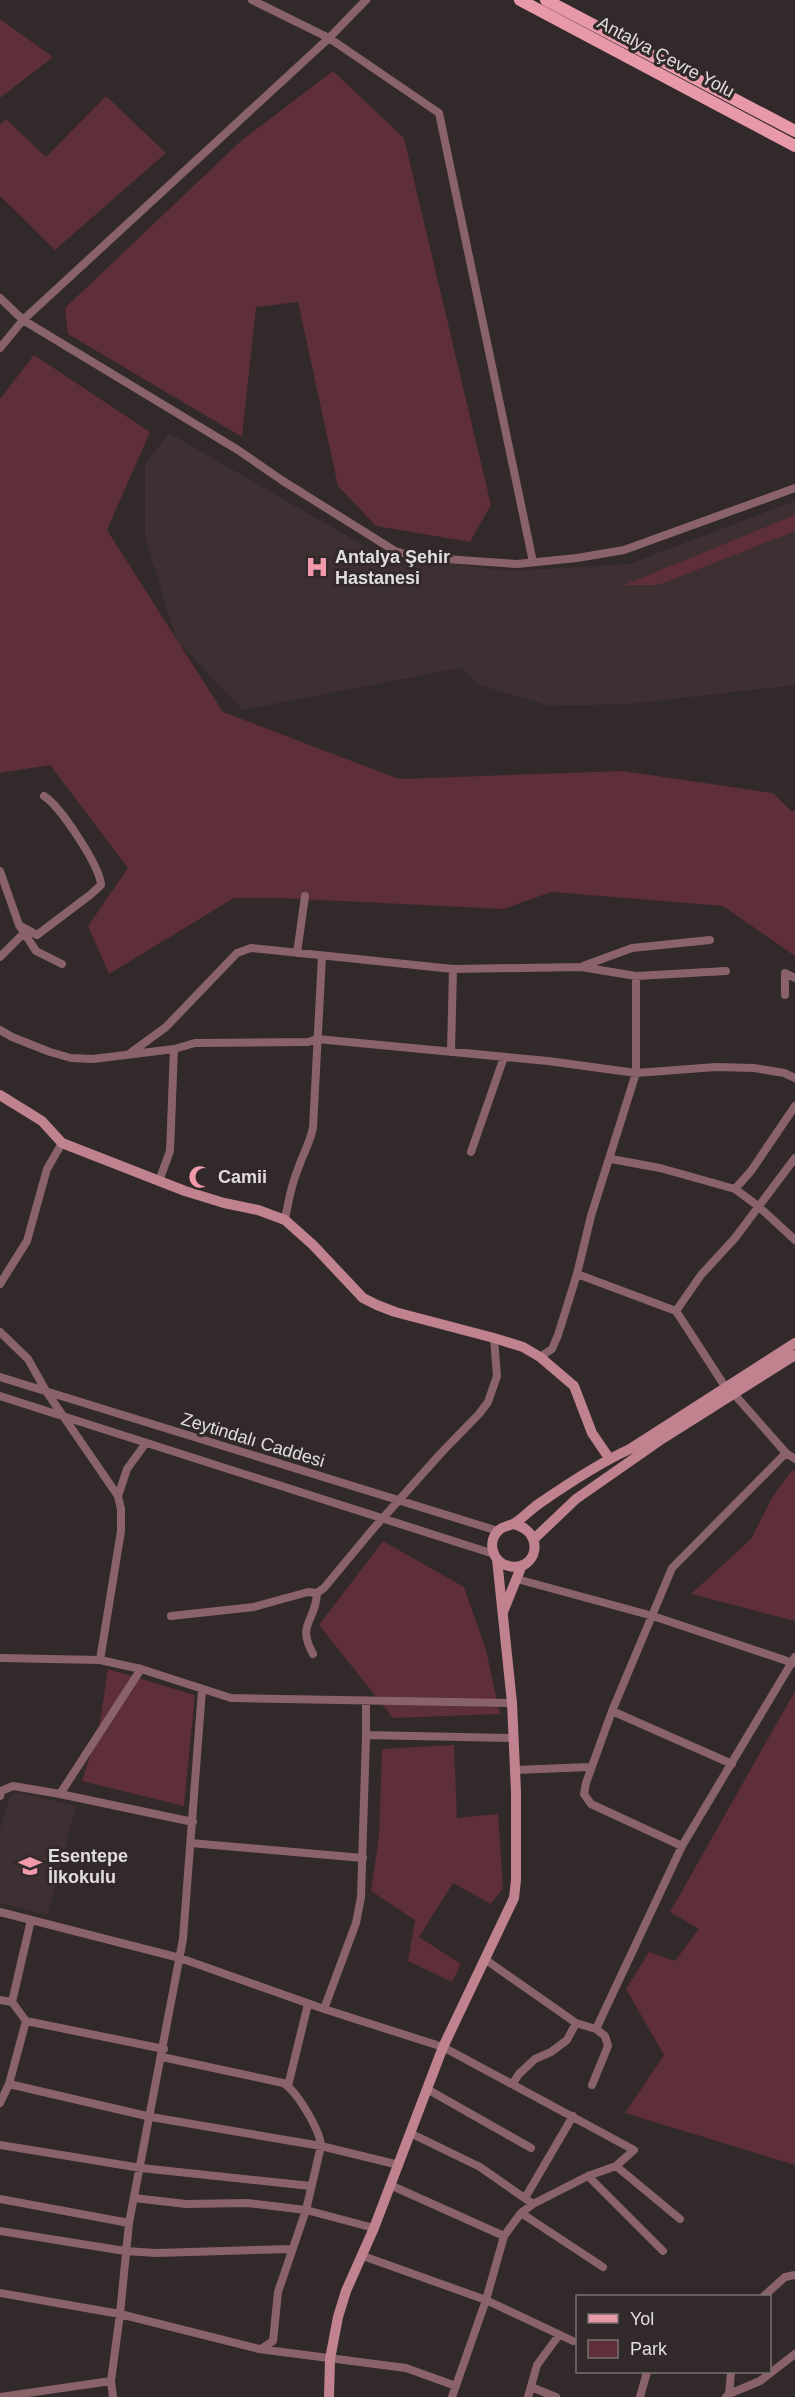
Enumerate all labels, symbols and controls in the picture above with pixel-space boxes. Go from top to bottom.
street label: Antalya Çevre Yolu [594,12,738,102]
place label: Antalya Şehir Hastanesi [335,547,450,588]
hospital icon: Antalya Şehir Hastanesi [304,554,330,580]
mosque icon: Camii [187,1164,213,1190]
place label: Camii [218,1167,267,1187]
street label: Zeytindalı Caddesi [179,1409,327,1471]
place label: Esentepe İlkokulu [48,1846,128,1887]
school or university icon: Esentepe İlkokulu [17,1853,43,1879]
legend [576,2295,771,2373]
text: Yol [630,2309,654,2329]
text: Park [630,2339,668,2359]

